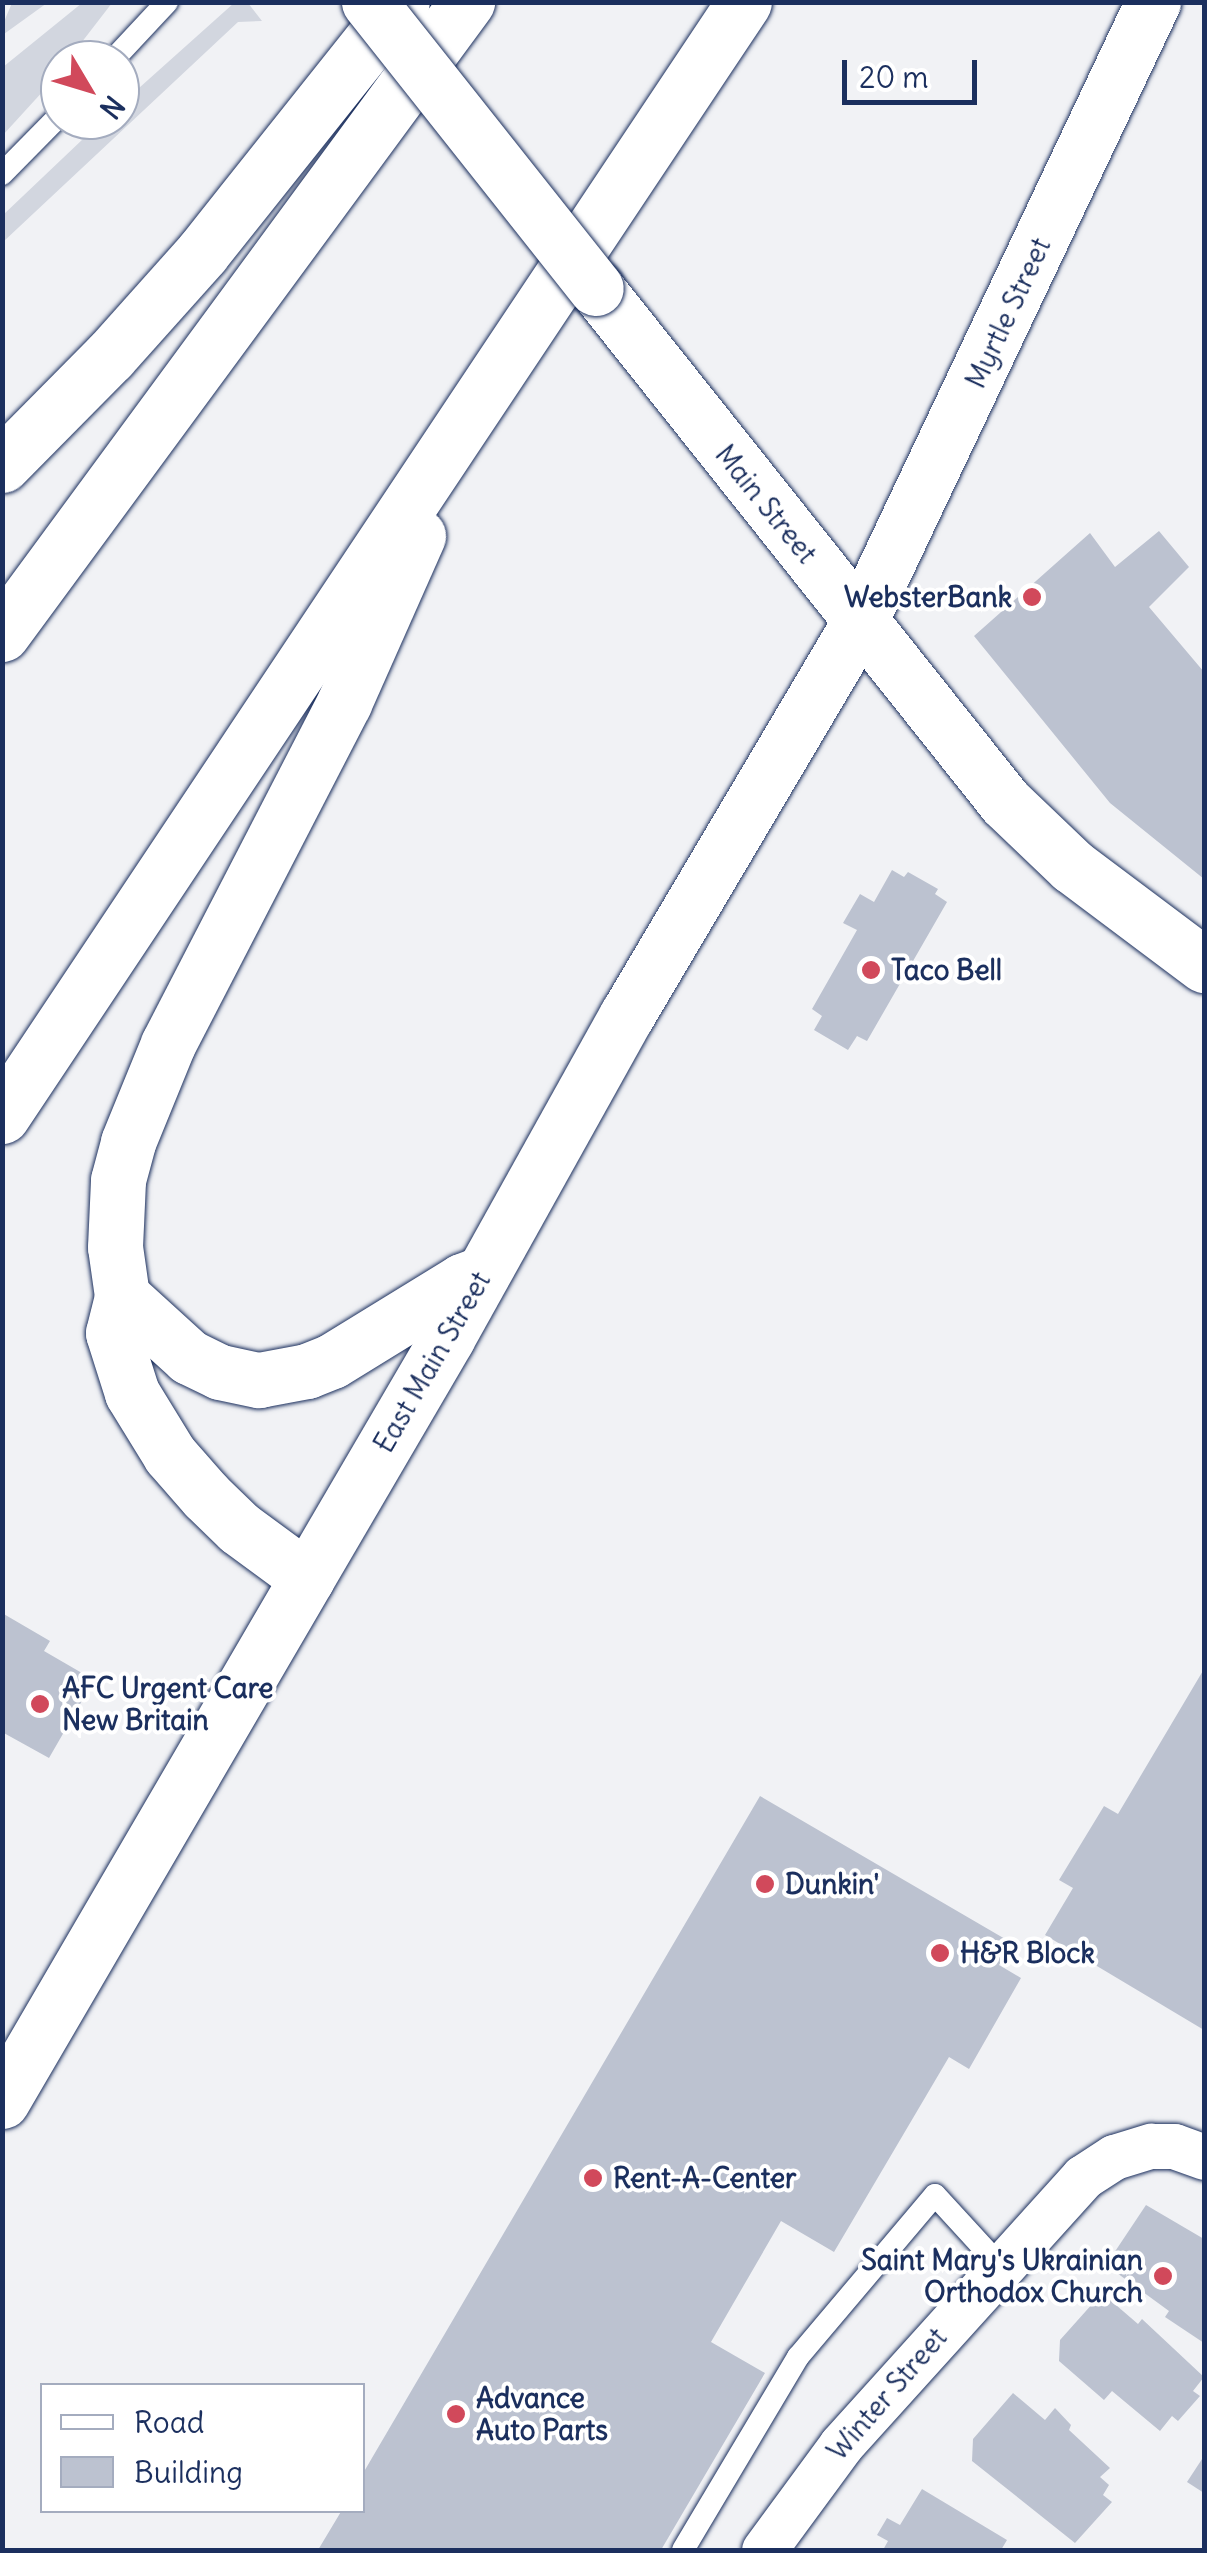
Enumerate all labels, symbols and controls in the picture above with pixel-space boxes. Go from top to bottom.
north arrow [40,40,140,140]
scale bar [847,40,982,102]
text: 20 m [859,58,929,96]
text: N [92,89,132,126]
street label: Myrtle Street [959,232,1057,394]
street label: Main Street [708,438,824,570]
place label: WebsterBank [844,580,1012,614]
marker: WebsterBank [1021,586,1043,608]
place label: Taco Bell [891,953,1002,987]
marker: Taco Bell [860,959,882,981]
street label: East Main Street [367,1266,497,1458]
place label: AFC Urgent Care New Britain [62,1671,273,1737]
marker: AFC Urgent Care New Britain [27,1691,53,1717]
place label: Dunkin' [785,1867,879,1901]
marker: Dunkin' [754,1873,776,1895]
place label: H&R Block [960,1936,1095,1970]
marker: H&R Block [929,1942,951,1964]
place label: Rent-A-Center [613,2161,796,2195]
marker: Rent-A-Center [582,2167,604,2189]
place label: Saint Mary's Ukrainian Orthodox Church [861,2243,1143,2309]
marker: Saint Mary's Ukrainian Orthodox Church [1152,2265,1174,2287]
street label: Winter Street [820,2321,954,2467]
place label: Advance Auto Parts [476,2381,608,2447]
legend [40,2383,365,2513]
text: Road [134,2403,204,2441]
marker: Advance Auto Parts [445,2403,467,2425]
text: Building [134,2453,243,2491]

